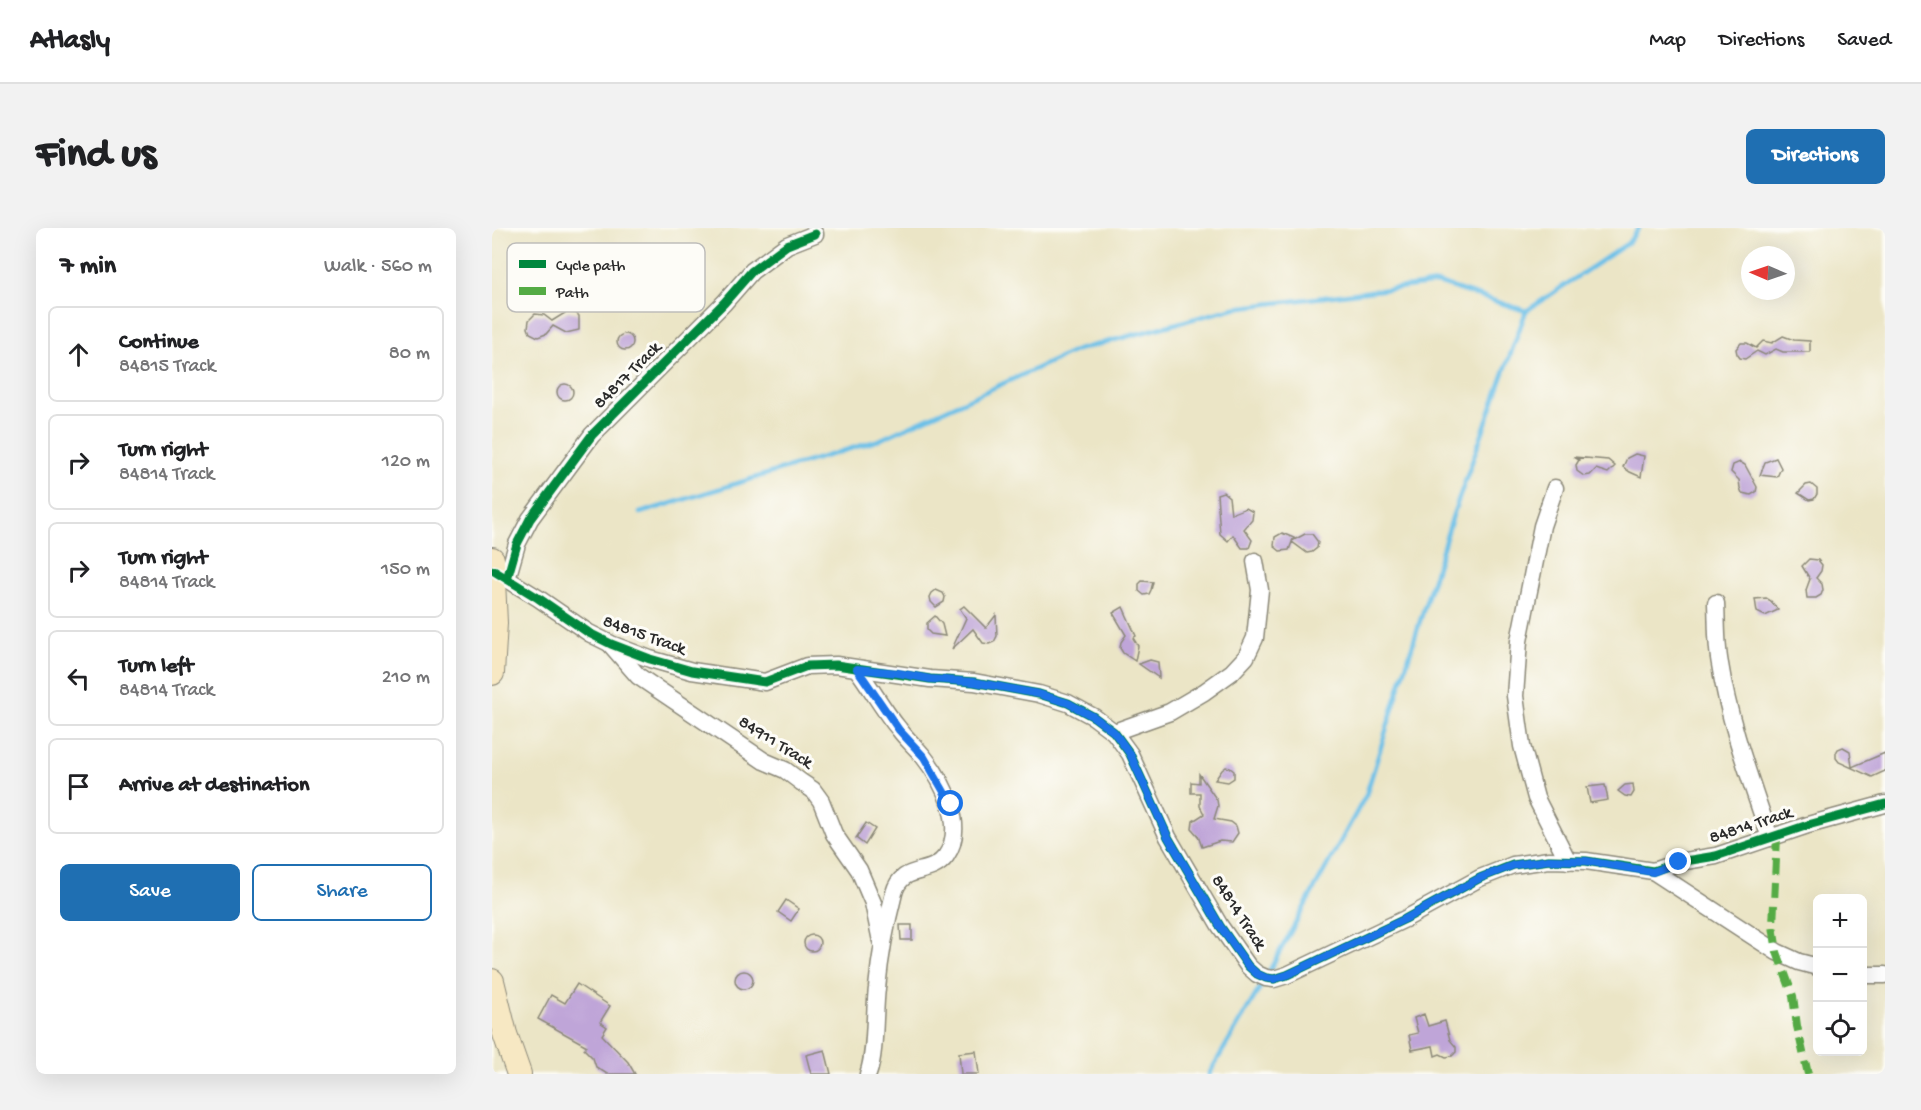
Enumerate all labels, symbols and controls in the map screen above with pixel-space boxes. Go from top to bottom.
text: Atlasly [30,25,110,58]
text: Map [1649,29,1686,54]
text: Directions [1719,29,1804,54]
text: Saved [1837,29,1891,54]
button: Directions [1746,129,1885,184]
text: Find us [36,132,156,181]
legend [507,243,705,312]
north arrow [1741,246,1795,300]
text: 7 min [60,252,116,283]
text: Walk · 560 m [324,256,432,279]
text: Cycle path [556,258,626,277]
text: Path [555,285,589,304]
text: Continue [119,330,199,356]
street label: 84817 Track [590,337,667,414]
icon: ahead [62,338,95,371]
text: 80 m [389,343,430,366]
text: 84815 Track [119,356,215,379]
text: Turn right [119,438,207,464]
icon: right [62,446,95,479]
text: 120 m [382,451,430,474]
text: 84814 Track [119,464,214,487]
text: Turn right [119,546,207,572]
icon: right [62,554,95,587]
text: 150 m [381,559,430,582]
text: 84814 Track [119,572,214,595]
street label: 84815 Track [600,611,690,661]
text: Turn left [119,654,193,680]
icon: left [62,662,95,695]
text: 210 m [382,667,430,690]
text: 84814 Track [119,680,214,703]
street label: 84911 Track [734,712,818,775]
icon: arrive [62,770,95,803]
text: Arrive at destination [119,773,309,799]
route start [937,790,963,816]
street label: 84814 Track [1707,802,1797,849]
route end [1665,848,1691,874]
button: Save [60,864,240,921]
button: Share [252,864,432,921]
street label: 84814 Track [1206,871,1271,956]
map controls [1813,894,1867,1056]
button: + [1813,894,1867,948]
button: − [1813,948,1867,1002]
button: locate [1813,1002,1867,1056]

